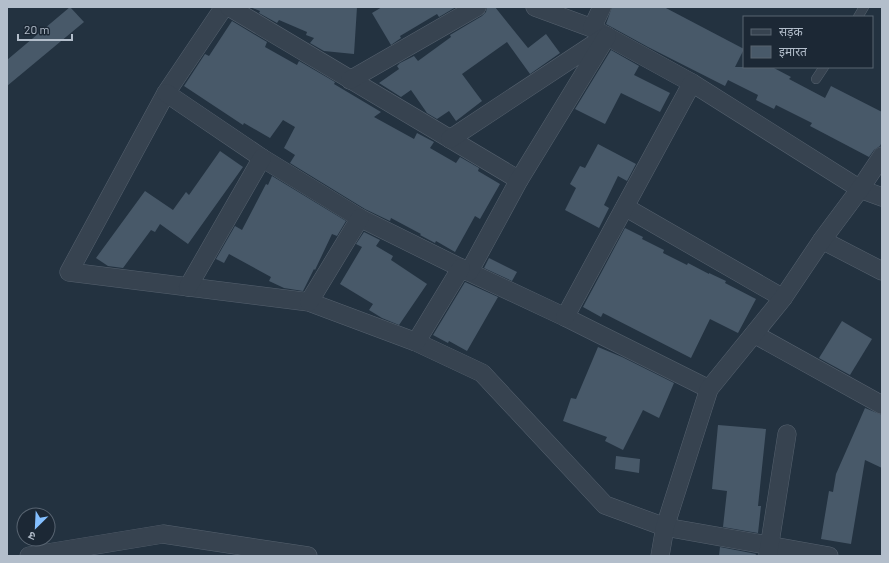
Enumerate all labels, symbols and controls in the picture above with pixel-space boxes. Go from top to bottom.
scale bar [18,16,72,42]
legend [743,16,873,68]
text: 20 m [24,22,50,36]
text: सड़क [779,24,804,39]
text: इमारत [779,44,808,59]
north arrow [16,507,56,547]
text: उ [26,529,37,544]

